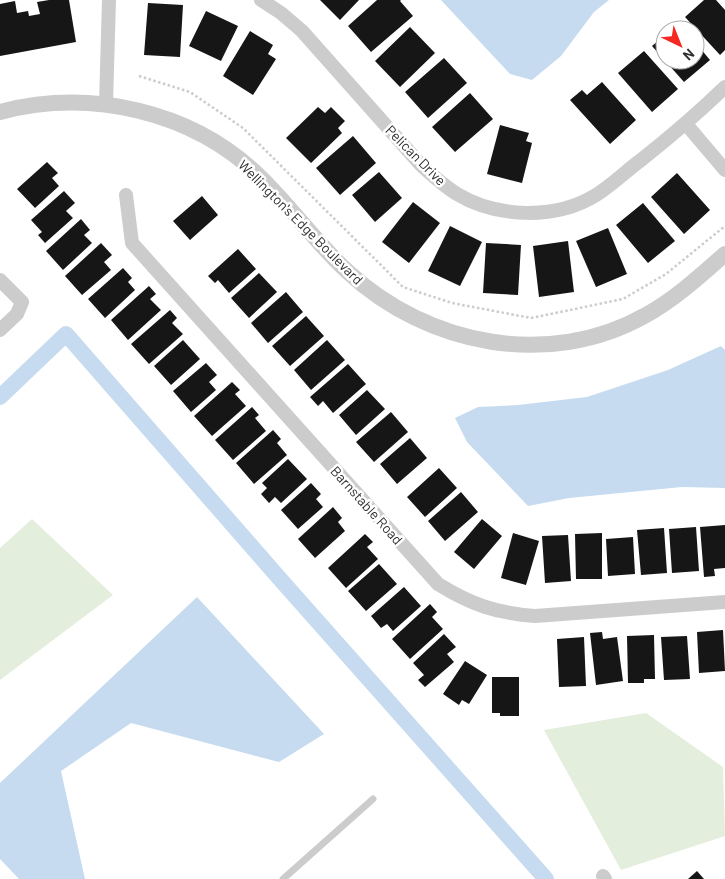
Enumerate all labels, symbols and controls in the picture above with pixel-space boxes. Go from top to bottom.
north arrow [655,20,705,70]
text: N [680,45,698,64]
street label: Pelican Drive [382,121,450,189]
street label: Wellington's Edge Boulevard [235,156,367,288]
street label: Barnstable Road [327,462,407,548]

